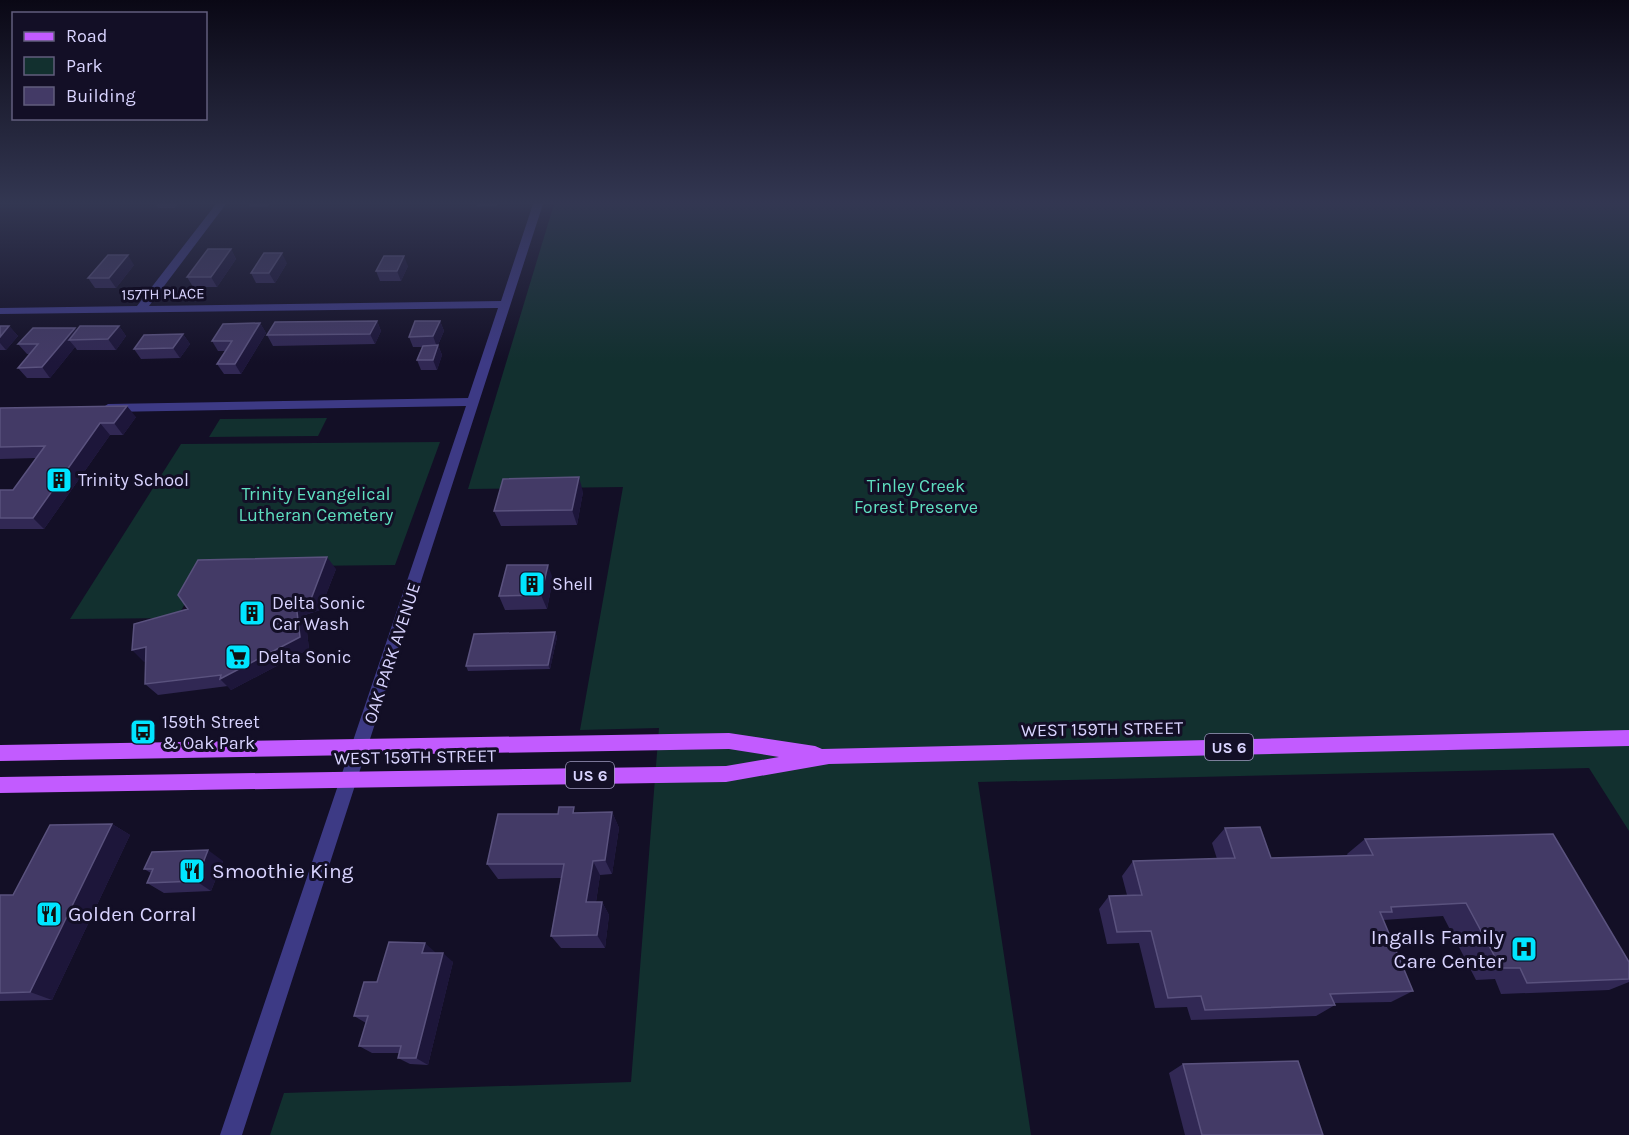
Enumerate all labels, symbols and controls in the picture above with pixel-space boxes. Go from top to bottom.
legend [12,12,207,120]
text: Road [66,25,107,47]
text: Park [66,55,103,77]
text: Building [66,85,136,107]
street label: 157TH PLACE [121,284,205,304]
building icon: Trinity School [44,465,74,495]
place label: Trinity School [78,469,189,491]
park label: Tinley Creek Forest Preserve [854,475,978,518]
park label: Trinity Evangelical Lutheran Cemetery [239,483,394,526]
building icon: Shell [517,569,547,599]
place label: Shell [552,573,593,595]
street label: OAK PARK AVENUE [359,580,425,726]
place label: Delta Sonic Car Wash [272,592,365,635]
building icon: Delta Sonic Car Wash [237,598,267,628]
supermarket icon: Delta Sonic [223,642,253,672]
place label: Delta Sonic [258,646,351,668]
place label: 159th Street & Oak Park [162,711,260,754]
bus stop icon: 159th Street & Oak Park [128,717,158,747]
street label: WEST 159TH STREET [1021,717,1183,741]
road number: US 6 [1205,734,1253,760]
street label: WEST 159TH STREET [334,745,496,769]
road number: US 6 [566,762,614,788]
restaurant icon: Smoothie King [177,856,207,886]
place label: Smoothie King [212,859,354,883]
restaurant icon: Golden Corral [34,899,64,929]
place label: Golden Corral [68,902,197,926]
place label: Ingalls Family Care Center [1371,925,1504,973]
hospital icon: Ingalls Family Care Center [1509,934,1539,964]

